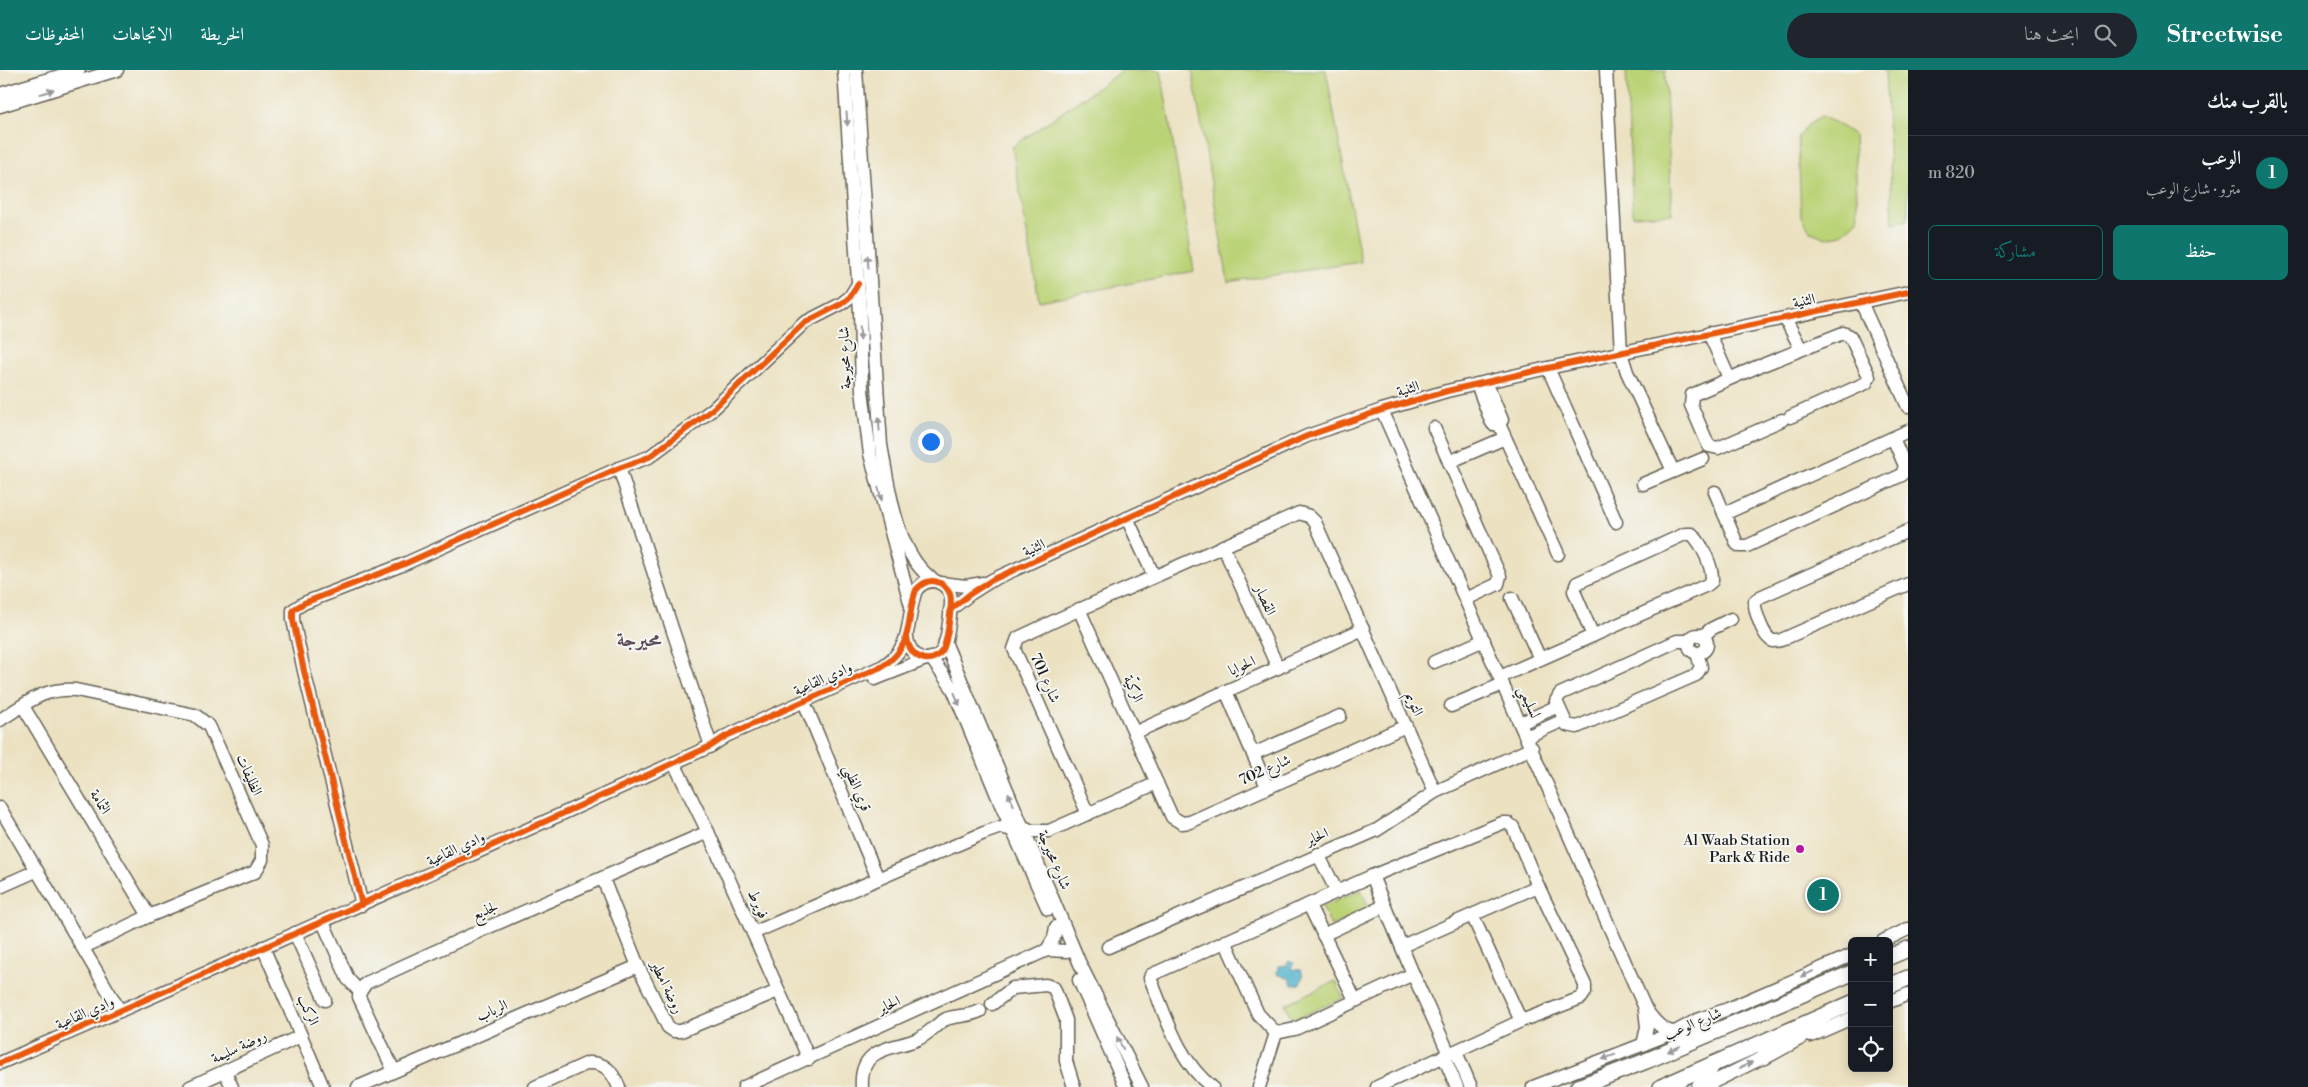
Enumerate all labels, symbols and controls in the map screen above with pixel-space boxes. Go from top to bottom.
search box [1787,13,2137,58]
text: Streetwise [2167,20,2283,50]
icon: search [2091,21,2119,49]
text: ابحث هنا [2024,22,2079,46]
text: المحفوظات [25,23,84,46]
text: الاتجاهات [112,23,172,46]
text: الخريطة [200,23,244,46]
one-way arrow [39,87,54,95]
text: بالقرب منك [2207,89,2288,115]
one-way arrow [843,111,851,127]
text: الوعب [2201,146,2241,170]
text: 820 m [1928,163,1975,183]
text: 1 [2268,163,2276,183]
text: مترو · شارع الوعب [2146,179,2241,199]
button: مشاركة [1928,225,2103,280]
button: حفظ [2113,225,2288,280]
one-way arrow [863,254,871,270]
street label: الثنية [1791,289,1817,313]
one-way arrow [857,325,865,341]
street label: شارع محيرجة [834,326,859,390]
street label: الثنية [1395,377,1421,401]
one-way arrow [875,416,883,432]
your location [918,429,944,455]
one-way arrow [876,487,884,502]
street label: الثنية [1020,535,1048,561]
street label: القصار [1249,580,1280,618]
district label: محيرجة [617,628,662,653]
street label: شارع 701 [1023,650,1064,707]
street label: الحوايا [1226,652,1258,680]
street label: وادي القاعية [791,658,856,702]
street label: الركيّة [1119,672,1149,706]
street label: لسليمي [1510,683,1544,723]
street label: التويم [1398,689,1428,720]
one-way arrow [953,692,961,707]
street label: شارع 702 [1236,750,1295,793]
street label: الظليفات [231,751,267,799]
street label: قري الظبي [835,762,875,816]
street label: الثمامة [85,786,115,818]
one-way arrow [1007,791,1015,806]
street label: الحاير [1301,824,1331,851]
street label: وادي القاعية [424,827,489,873]
street label: شارع محيرجة [1030,827,1075,894]
place label: Al Waab Station Park & Ride [1682,831,1790,867]
marker: Al Waab Station Park & Ride [1794,843,1806,855]
pin: 1 [1807,876,1839,914]
street label: فويرط [743,886,773,922]
street label: لجذيع [469,897,503,929]
map controls [1848,937,1893,1072]
button: + [1848,937,1893,982]
street label: روضة امطير [645,955,688,1017]
one-way arrow [1800,971,1814,979]
button: − [1848,982,1893,1027]
street label: الحاير [873,991,904,1019]
street label: وادي القاعية [53,992,118,1036]
street label: الركب [293,992,323,1028]
street label: الرباب [473,996,511,1026]
street label: شارع الوعب [1661,1003,1726,1047]
street label: روضة سليمة [208,1026,270,1068]
button: locate [1848,1027,1893,1072]
one-way arrow [1116,1036,1124,1051]
one-way arrow [1667,1045,1681,1053]
one-way arrow [1601,1053,1616,1061]
one-way arrow [1739,1061,1753,1069]

